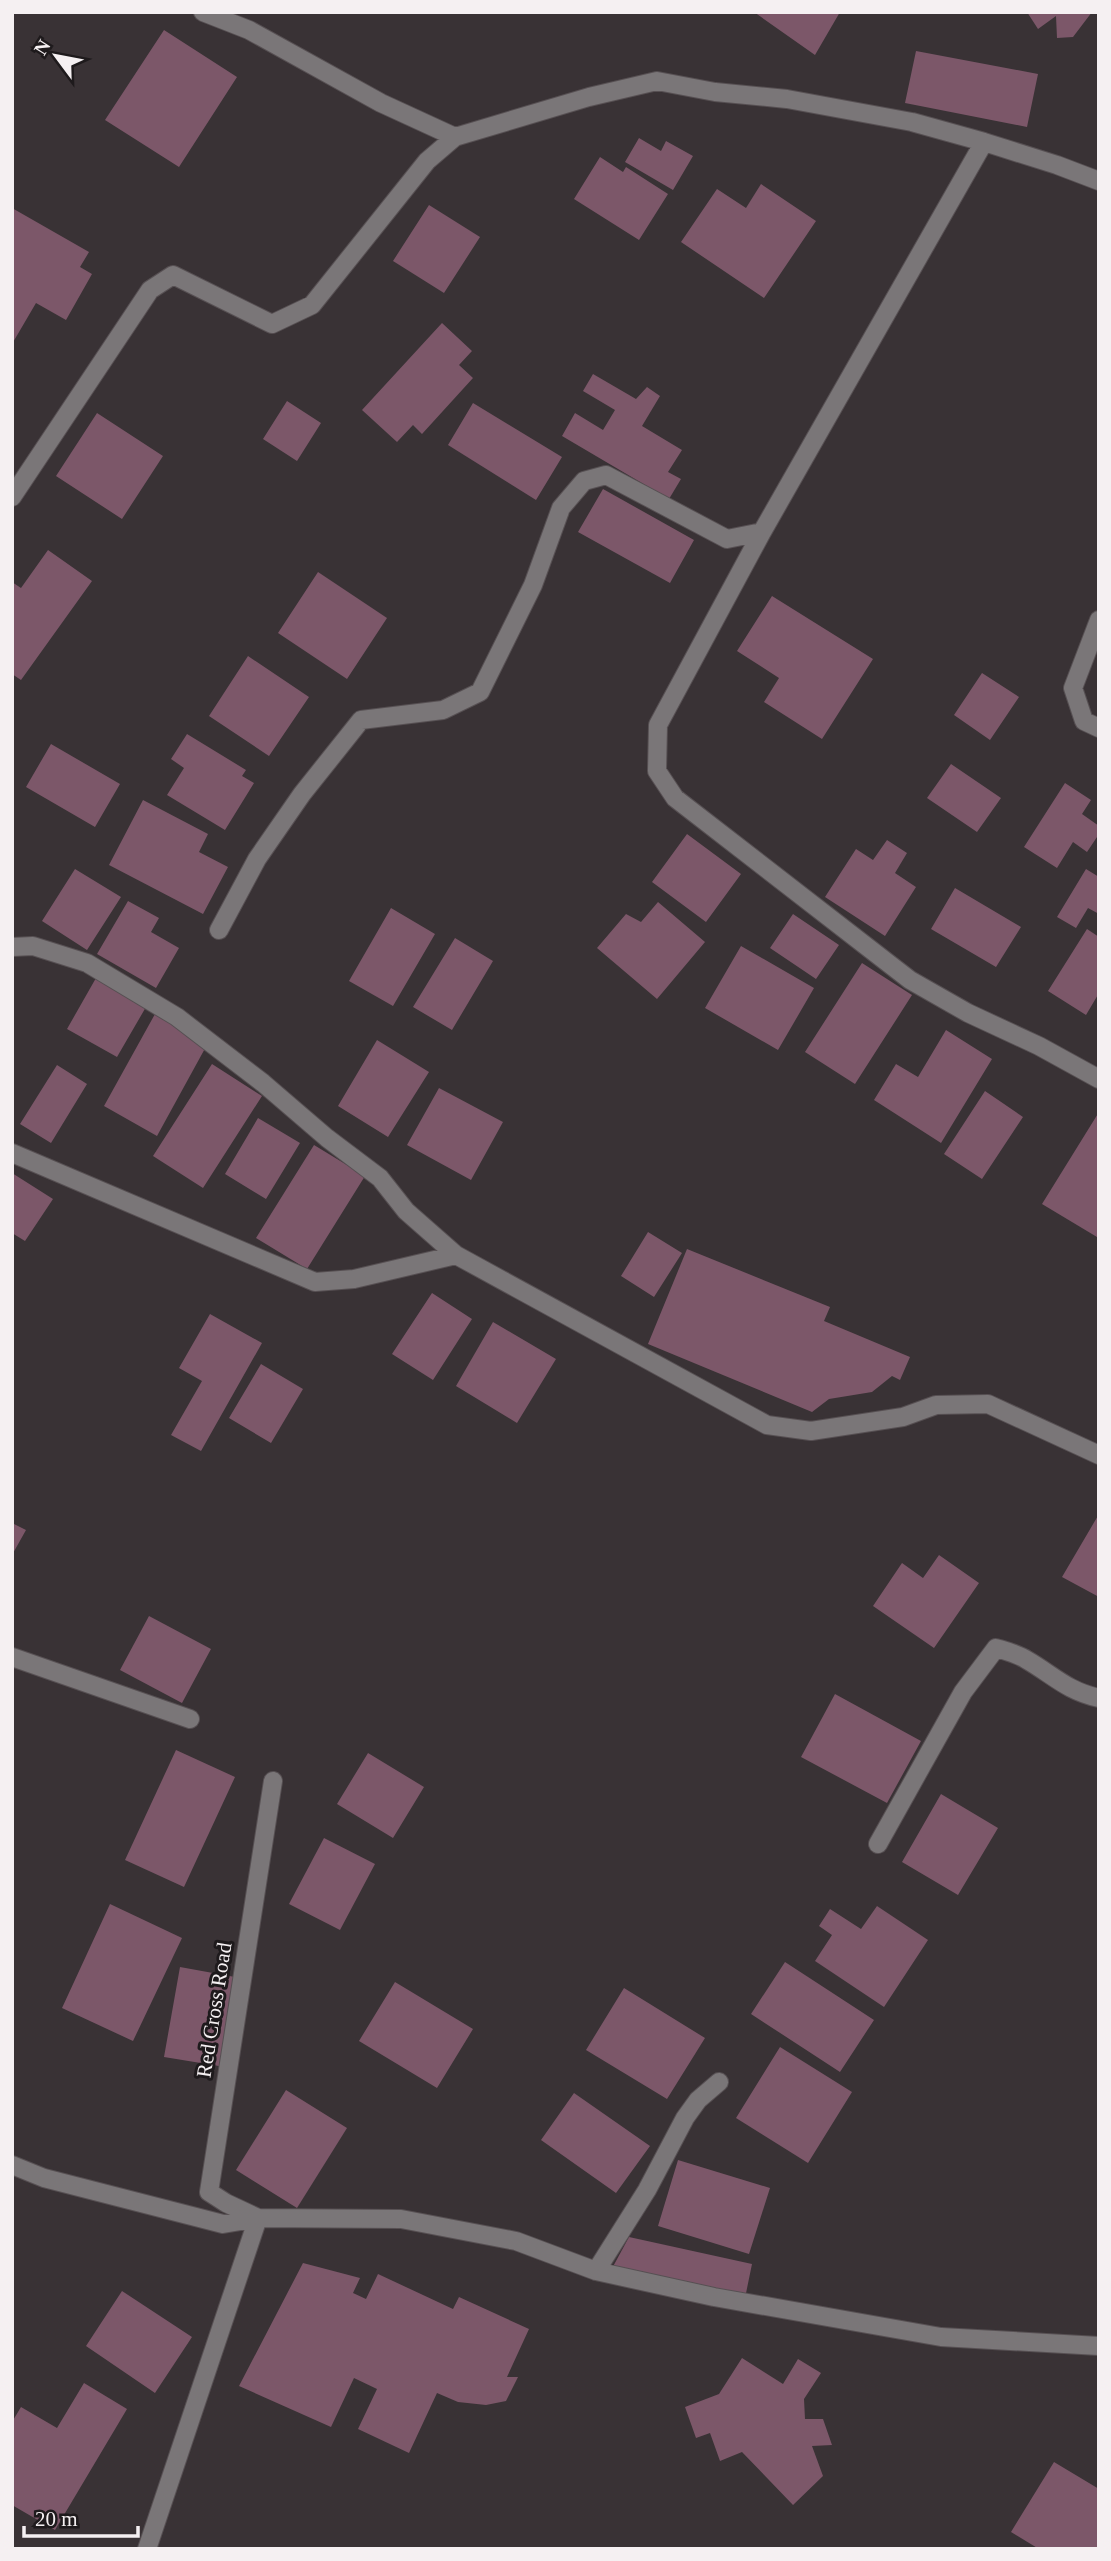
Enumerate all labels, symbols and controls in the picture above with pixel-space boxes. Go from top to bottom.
north arrow [21,21,91,91]
text: N [29,36,55,59]
street label: Red Cross Road [191,1940,237,2079]
scale bar [24,2494,138,2538]
text: 20 m [35,2507,78,2531]

